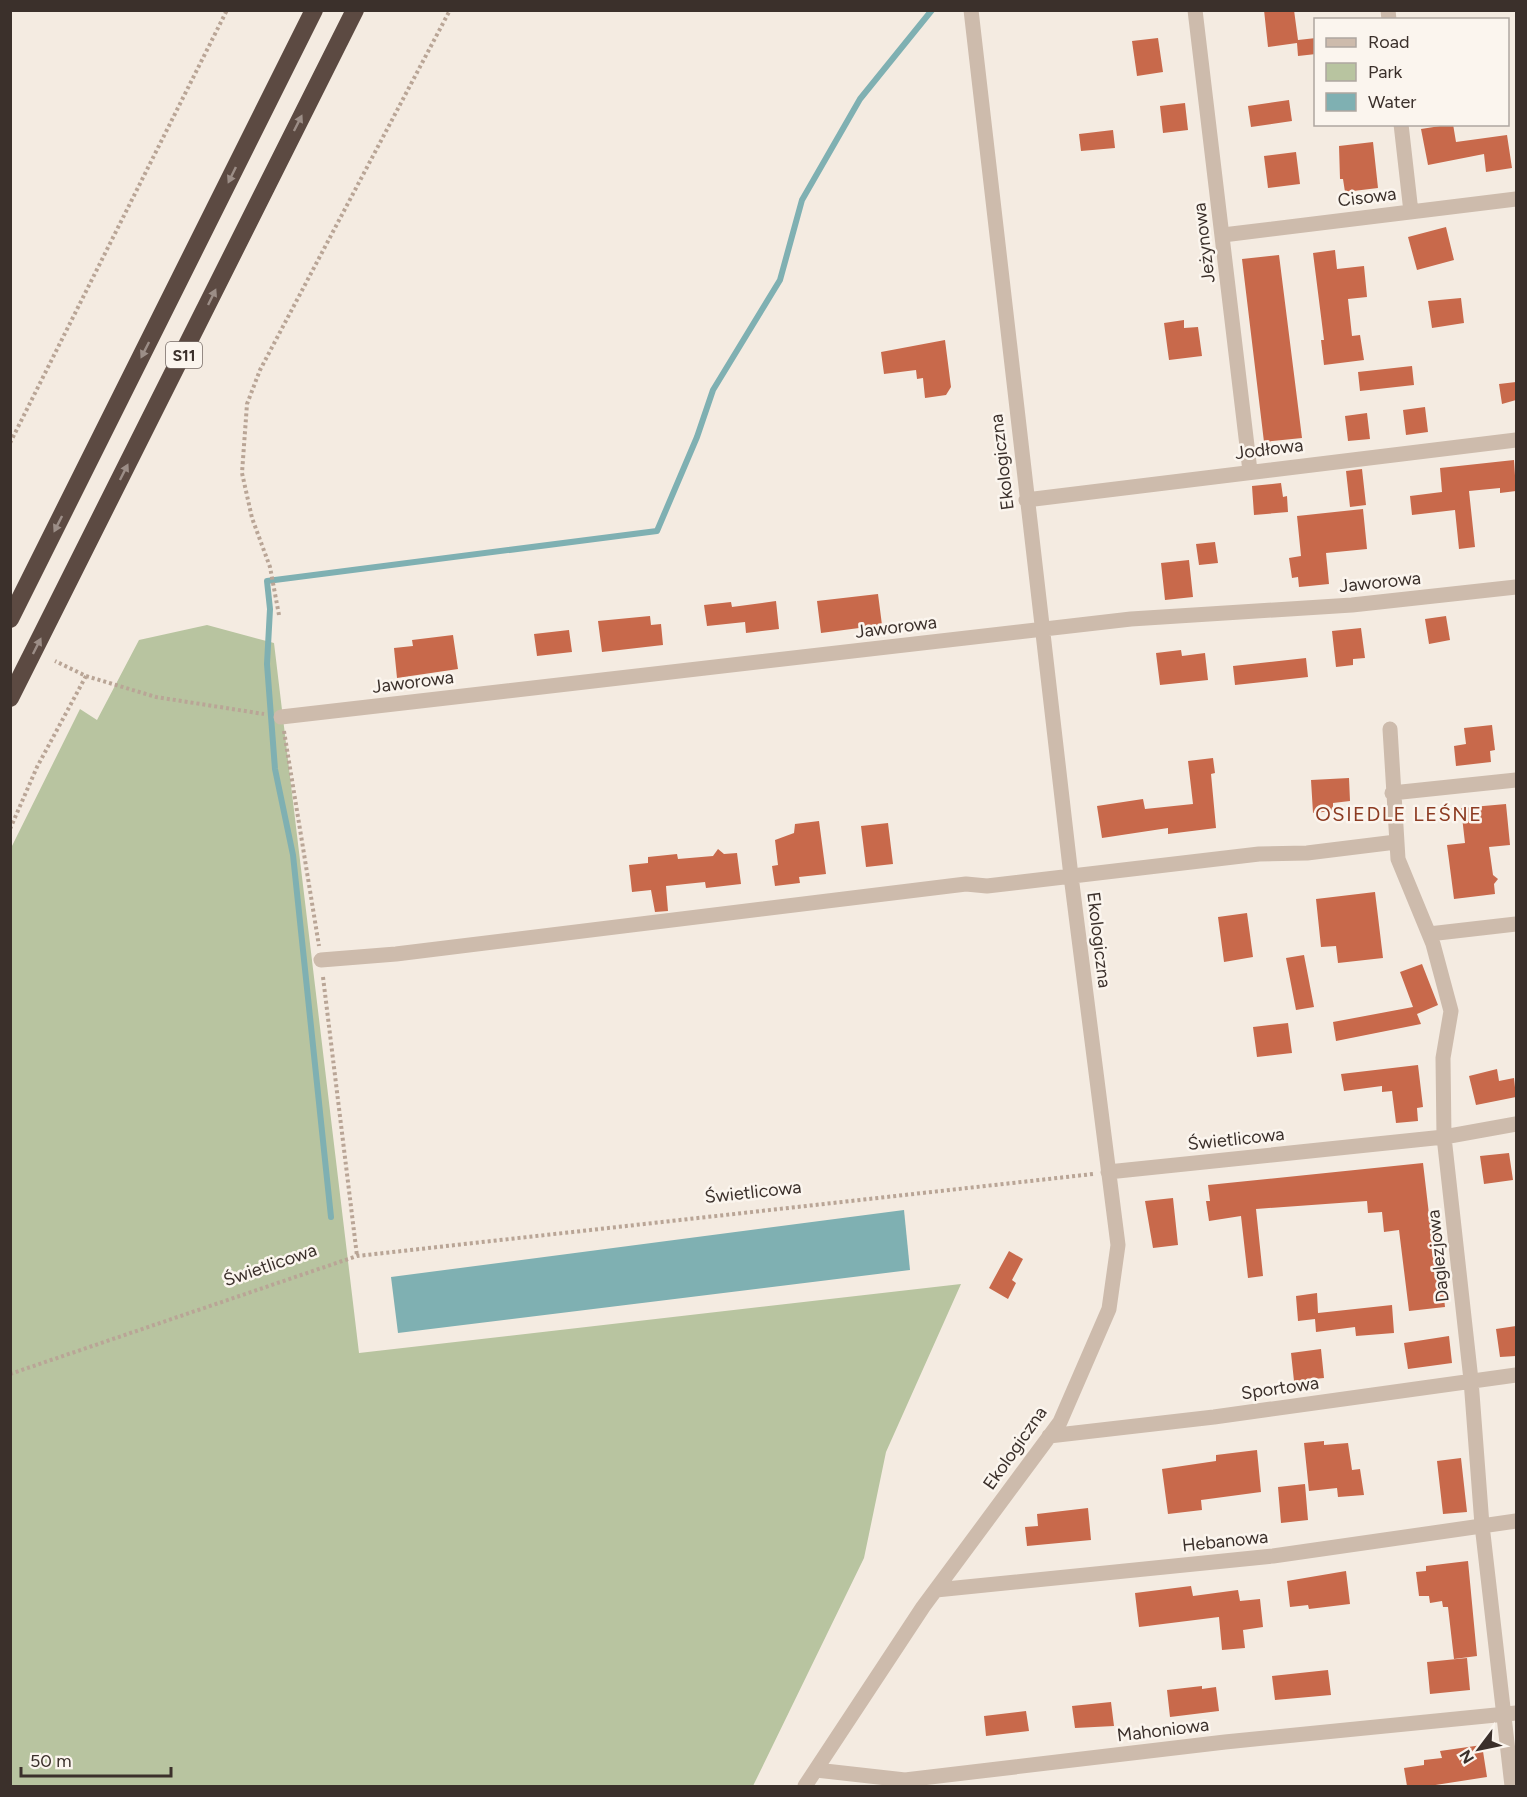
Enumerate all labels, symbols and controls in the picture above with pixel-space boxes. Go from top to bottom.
legend [1314,18,1509,126]
text: Road [1368,31,1409,53]
text: Park [1368,61,1403,83]
text: Water [1368,91,1416,113]
one-way arrow [293,114,303,131]
one-way arrow [227,167,236,184]
street label: Cisowa [1336,182,1398,212]
street label: Jeżynowa [1188,202,1220,284]
one-way arrow [207,289,216,306]
one-way arrow [141,342,150,359]
road number: S11 [166,342,202,368]
street label: Ekologiczna [985,413,1019,511]
street label: Jodłowa [1234,434,1304,464]
one-way arrow [120,463,129,480]
one-way arrow [53,516,63,533]
street label: Jaworowa [1338,567,1422,597]
street label: Jaworowa [854,611,938,643]
one-way arrow [32,637,41,654]
street label: Jaworowa [371,666,455,698]
district label: OSIEDLE LEŚNE [1315,802,1483,826]
street label: Ekologiczna [1082,891,1116,989]
street label: Świetlicowa [1187,1123,1285,1155]
street label: Świetlicowa [704,1176,802,1208]
street label: Daglezjowa [1422,1209,1454,1303]
street label: Świetlicowa [220,1239,320,1291]
street label: Sportowa [1240,1372,1320,1404]
street label: Ekologiczna [978,1402,1052,1494]
street label: Hebanowa [1181,1526,1269,1556]
street label: Mahoniowa [1116,1713,1210,1747]
north arrow [1449,1719,1509,1779]
scale bar [21,1740,171,1778]
text: N [1455,1746,1478,1767]
text: 50 m [30,1750,72,1772]

